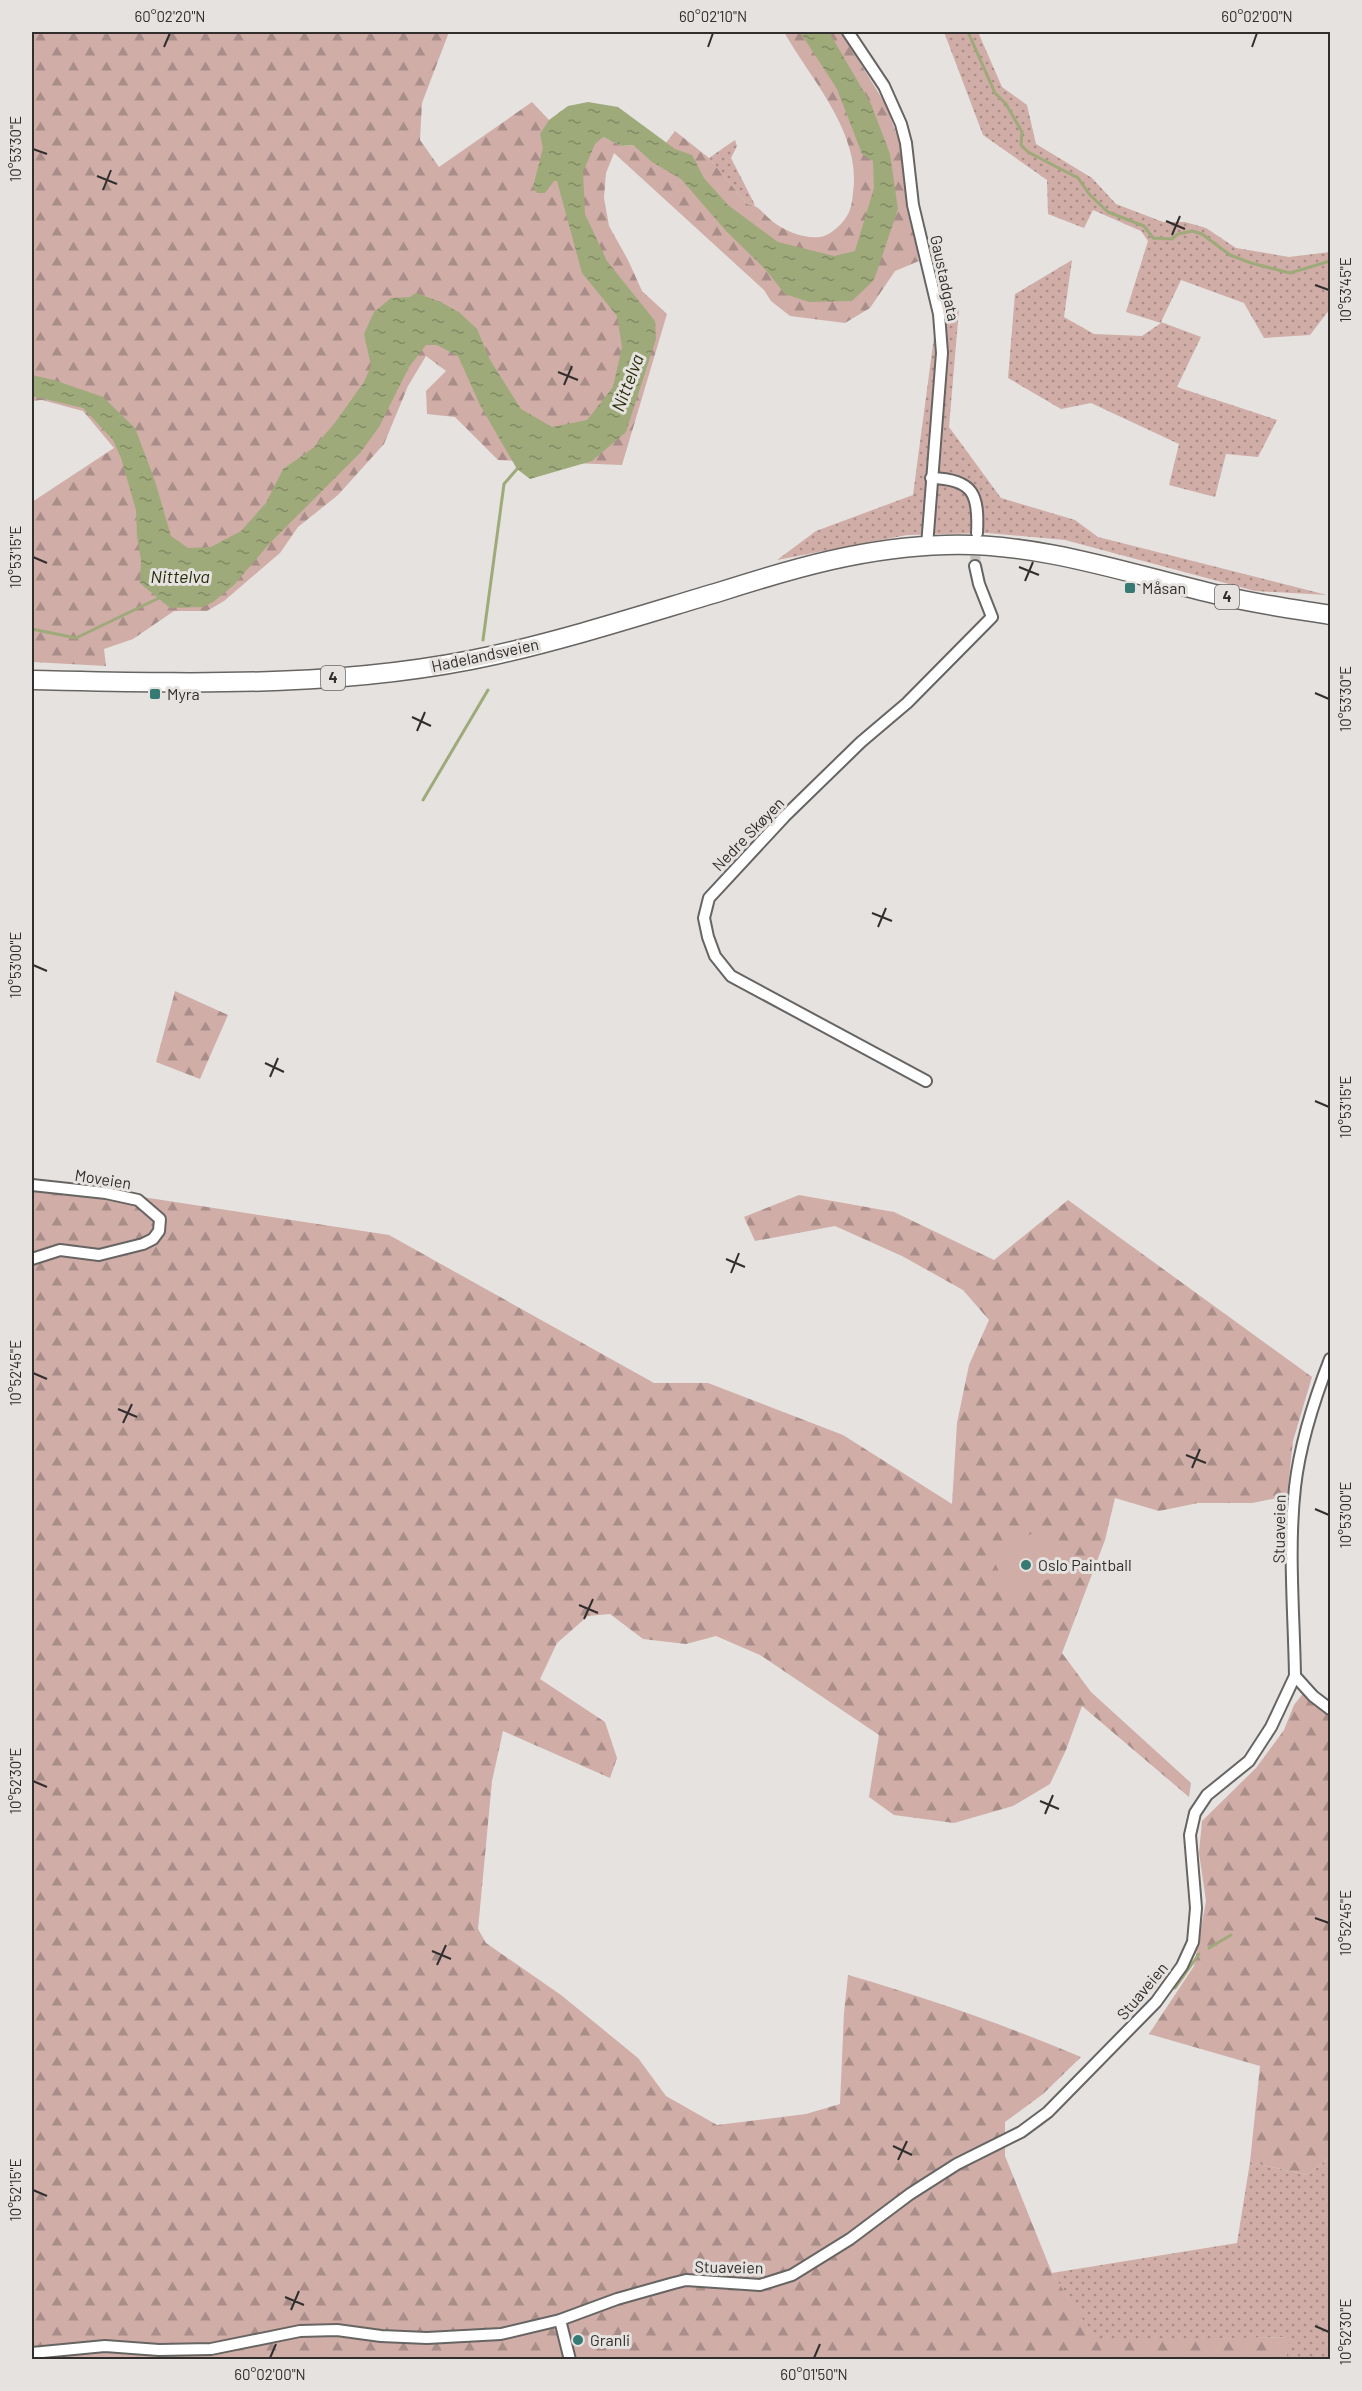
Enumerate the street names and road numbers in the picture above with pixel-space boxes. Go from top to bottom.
street label: Gaustadgata [927,233,964,323]
road number: 4 [1215,585,1239,609]
street label: Hadelandsveien [429,634,540,675]
road number: 4 [321,666,345,690]
street label: Nedre Skøyen [708,793,787,874]
street label: Moveien [73,1165,133,1192]
street label: Stuaveien [1268,1494,1289,1564]
street label: Stuaveien [1112,1958,1171,2023]
street label: Stuaveien [694,2256,764,2277]

